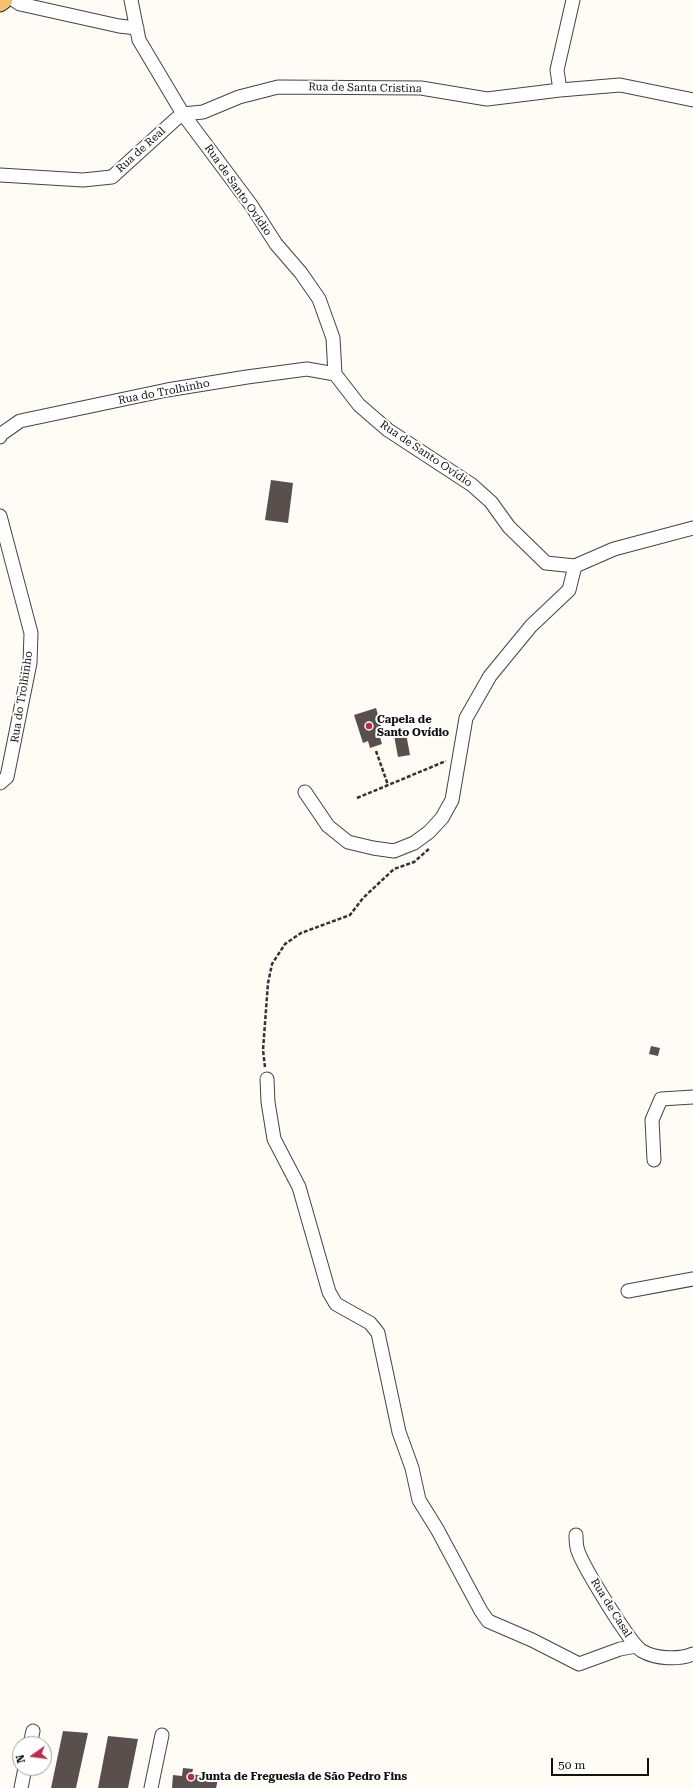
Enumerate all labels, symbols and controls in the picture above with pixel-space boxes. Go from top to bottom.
street label: Rua de Santa Cristina [308,80,422,96]
street label: Rua de Real [114,124,168,176]
street label: Rua de Santo Ovídio [202,142,274,238]
street label: Rua do Trolhinho [117,377,211,407]
street label: Rua de Santo Ovídio [377,418,475,490]
street label: Rua do Trolhinho [8,650,36,744]
place label: Capela de Santo Ovídio [377,713,449,739]
marker: Capela de Santo Ovídio [364,721,374,731]
street label: Rua de Casal [588,1576,634,1640]
north arrow [12,1736,52,1776]
scale bar [553,1750,651,1776]
text: N [14,1753,28,1764]
text: 50 m [558,1758,585,1772]
place label: Junta de Freguesia de São Pedro Fins [199,1770,407,1784]
marker: Junta de Freguesia de São Pedro Fins [186,1772,196,1782]

